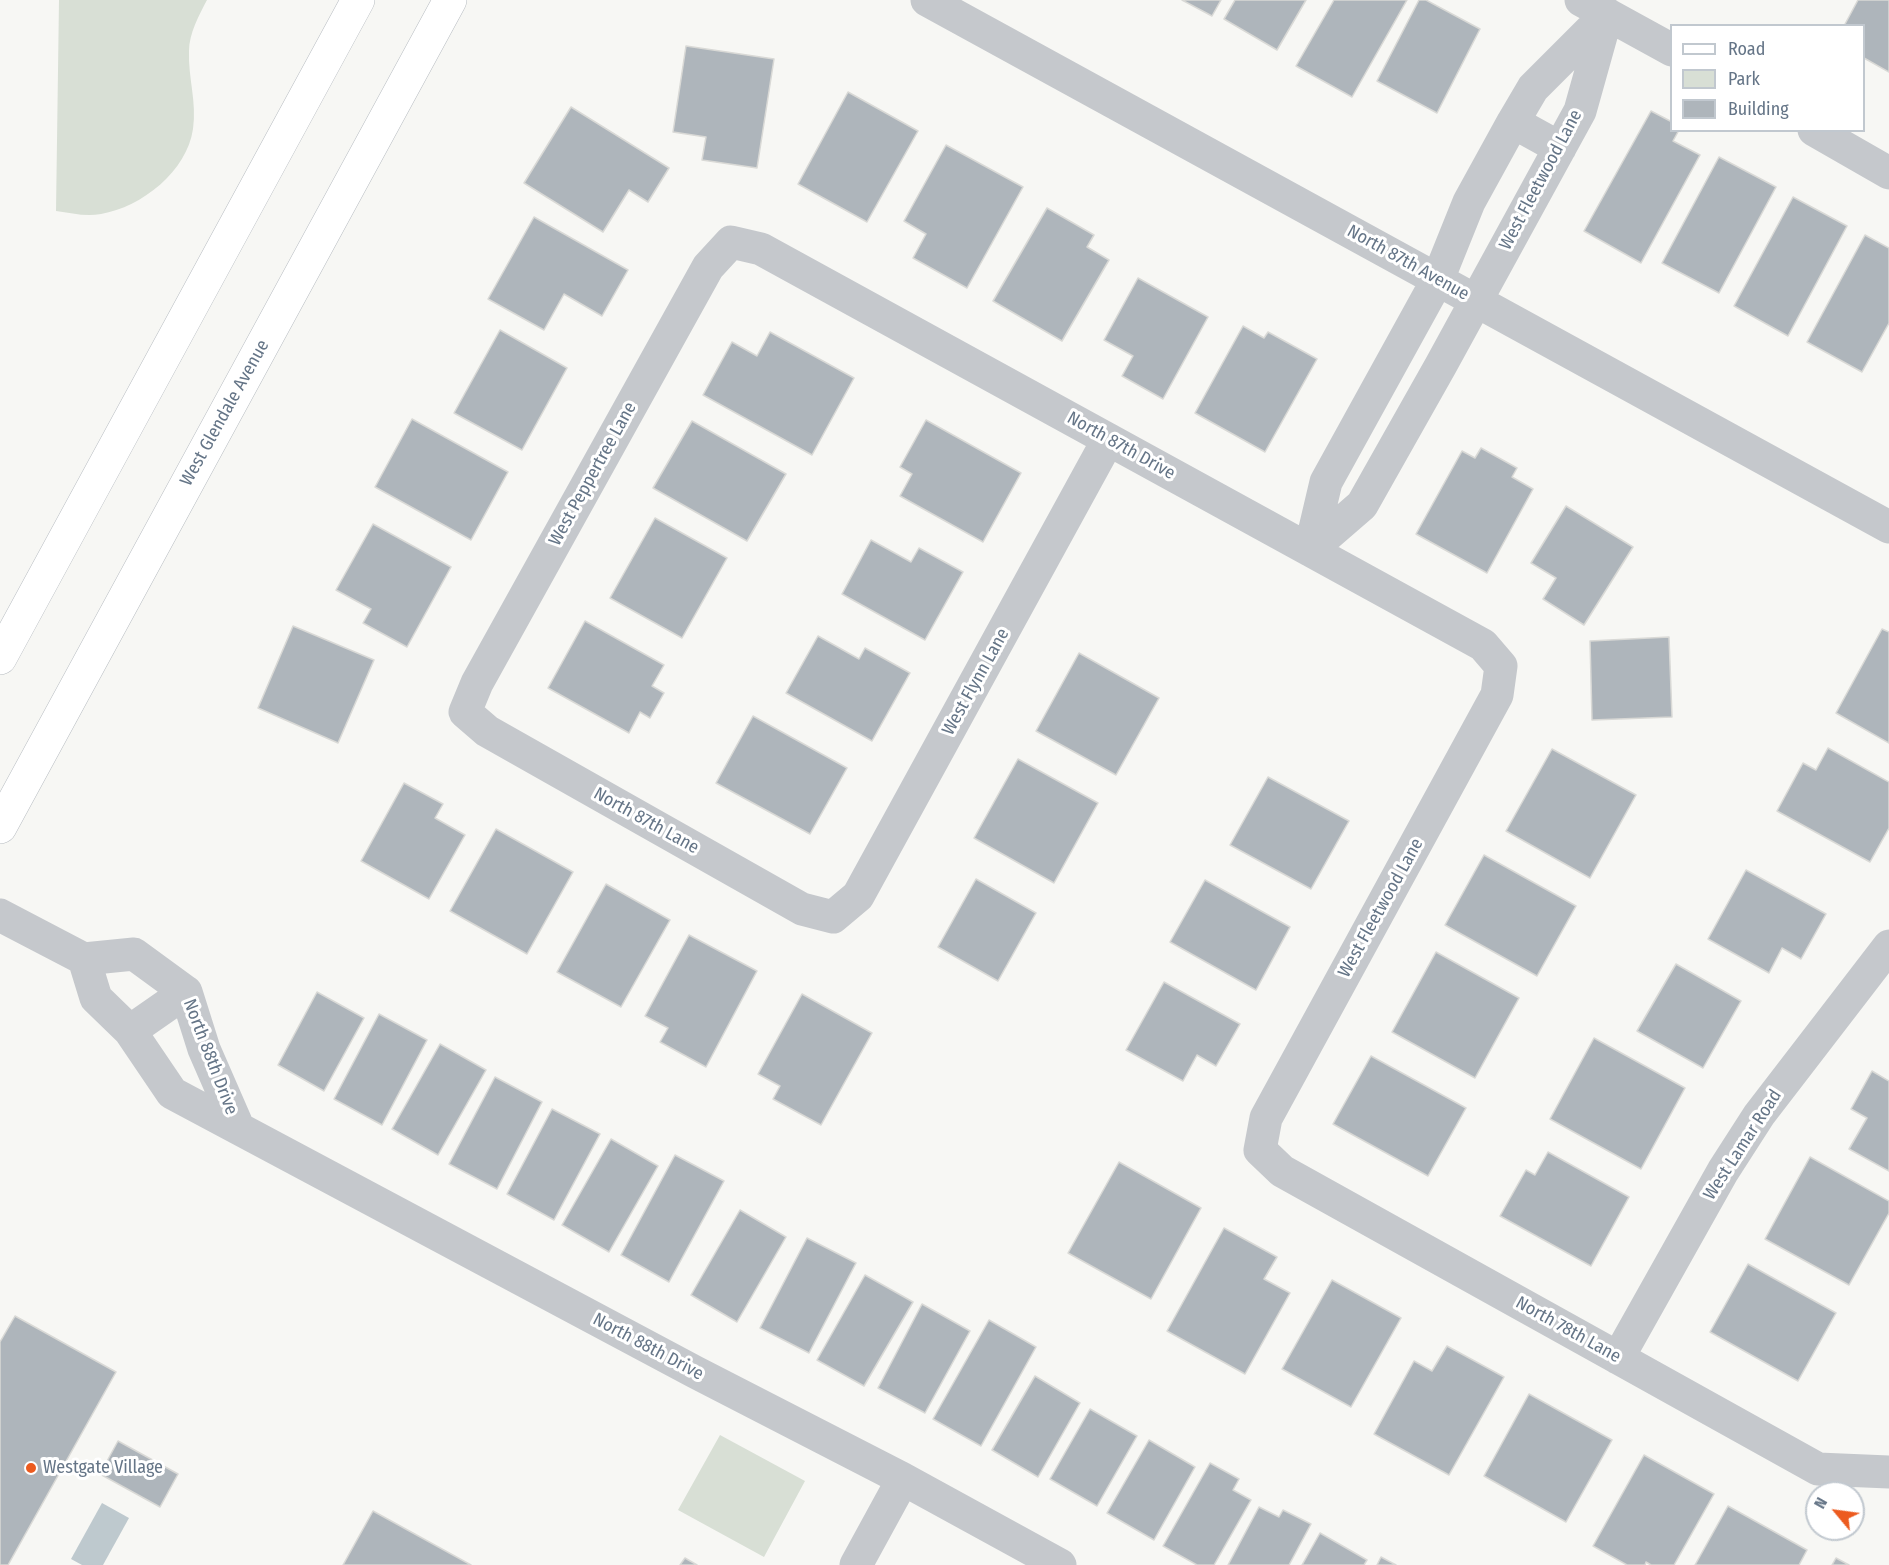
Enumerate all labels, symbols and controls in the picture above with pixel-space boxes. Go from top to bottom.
legend [1670,24,1865,132]
text: Road [1728,38,1765,60]
text: Park [1728,68,1760,90]
text: Building [1728,98,1789,120]
street label: West Fleetwood Lane [1495,106,1587,254]
street label: North 87th Avenue [1343,221,1473,305]
street label: West Glendale Avenue [176,336,274,490]
street label: West Peppertree Lane [545,398,641,550]
street label: North 87th Drive [1063,407,1179,485]
street label: West Flynn Lane [938,625,1014,739]
street label: North 87th Lane [590,783,702,859]
street label: West Fleetwood Lane [1334,835,1428,981]
street label: North 88th Drive [178,996,242,1118]
street label: West Lamar Road [1699,1086,1787,1204]
street label: North 78th Lane [1512,1292,1624,1368]
street label: North 88th Drive [589,1309,707,1385]
place label: Westgate Village [43,1457,163,1479]
marker: Westgate Village [24,1461,38,1475]
north arrow [1805,1481,1865,1541]
text: N [1810,1494,1831,1512]

